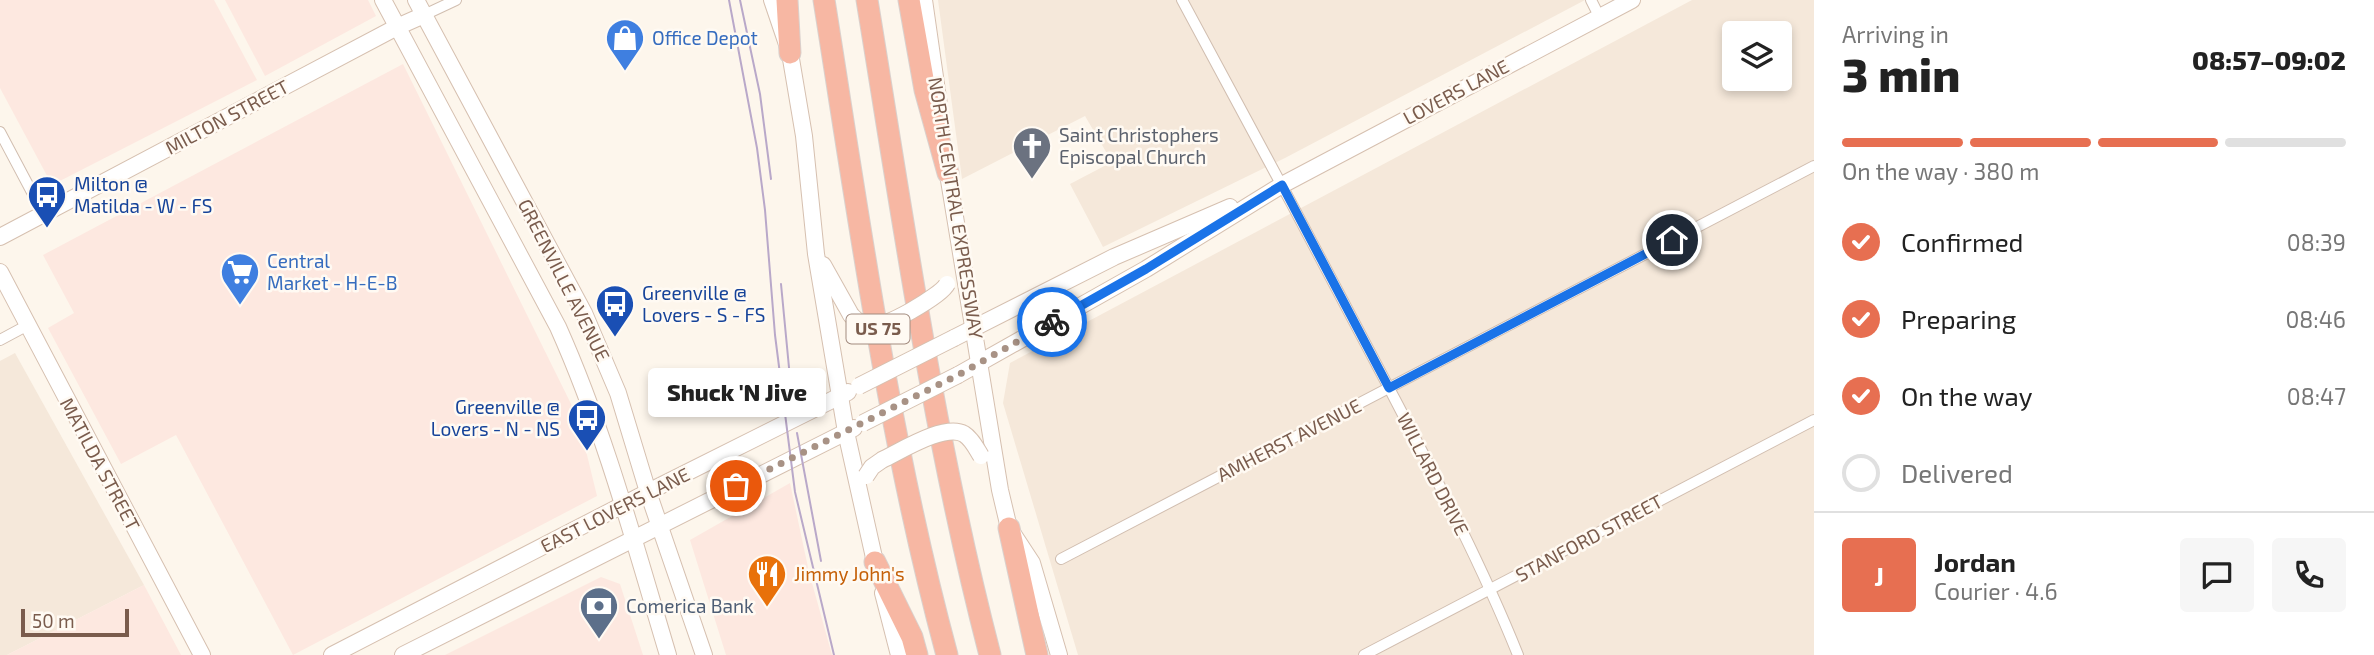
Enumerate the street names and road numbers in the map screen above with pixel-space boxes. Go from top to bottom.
street label: LOVERS LANE [1399,54,1513,129]
street label: MILTON STREET [161,74,292,159]
street label: NORTH CENTRAL EXPRESSWAY [924,75,989,341]
street label: GREENVILLE AVENUE [514,195,615,365]
road number: US 75 [846,314,910,344]
street label: MATILDA STREET [56,393,145,534]
street label: AMHERST AVENUE [1213,393,1365,486]
street label: WILLARD DRIVE [1393,409,1474,539]
street label: EAST LOVERS LANE [536,462,693,557]
street label: STANFORD STREET [1511,489,1666,586]

